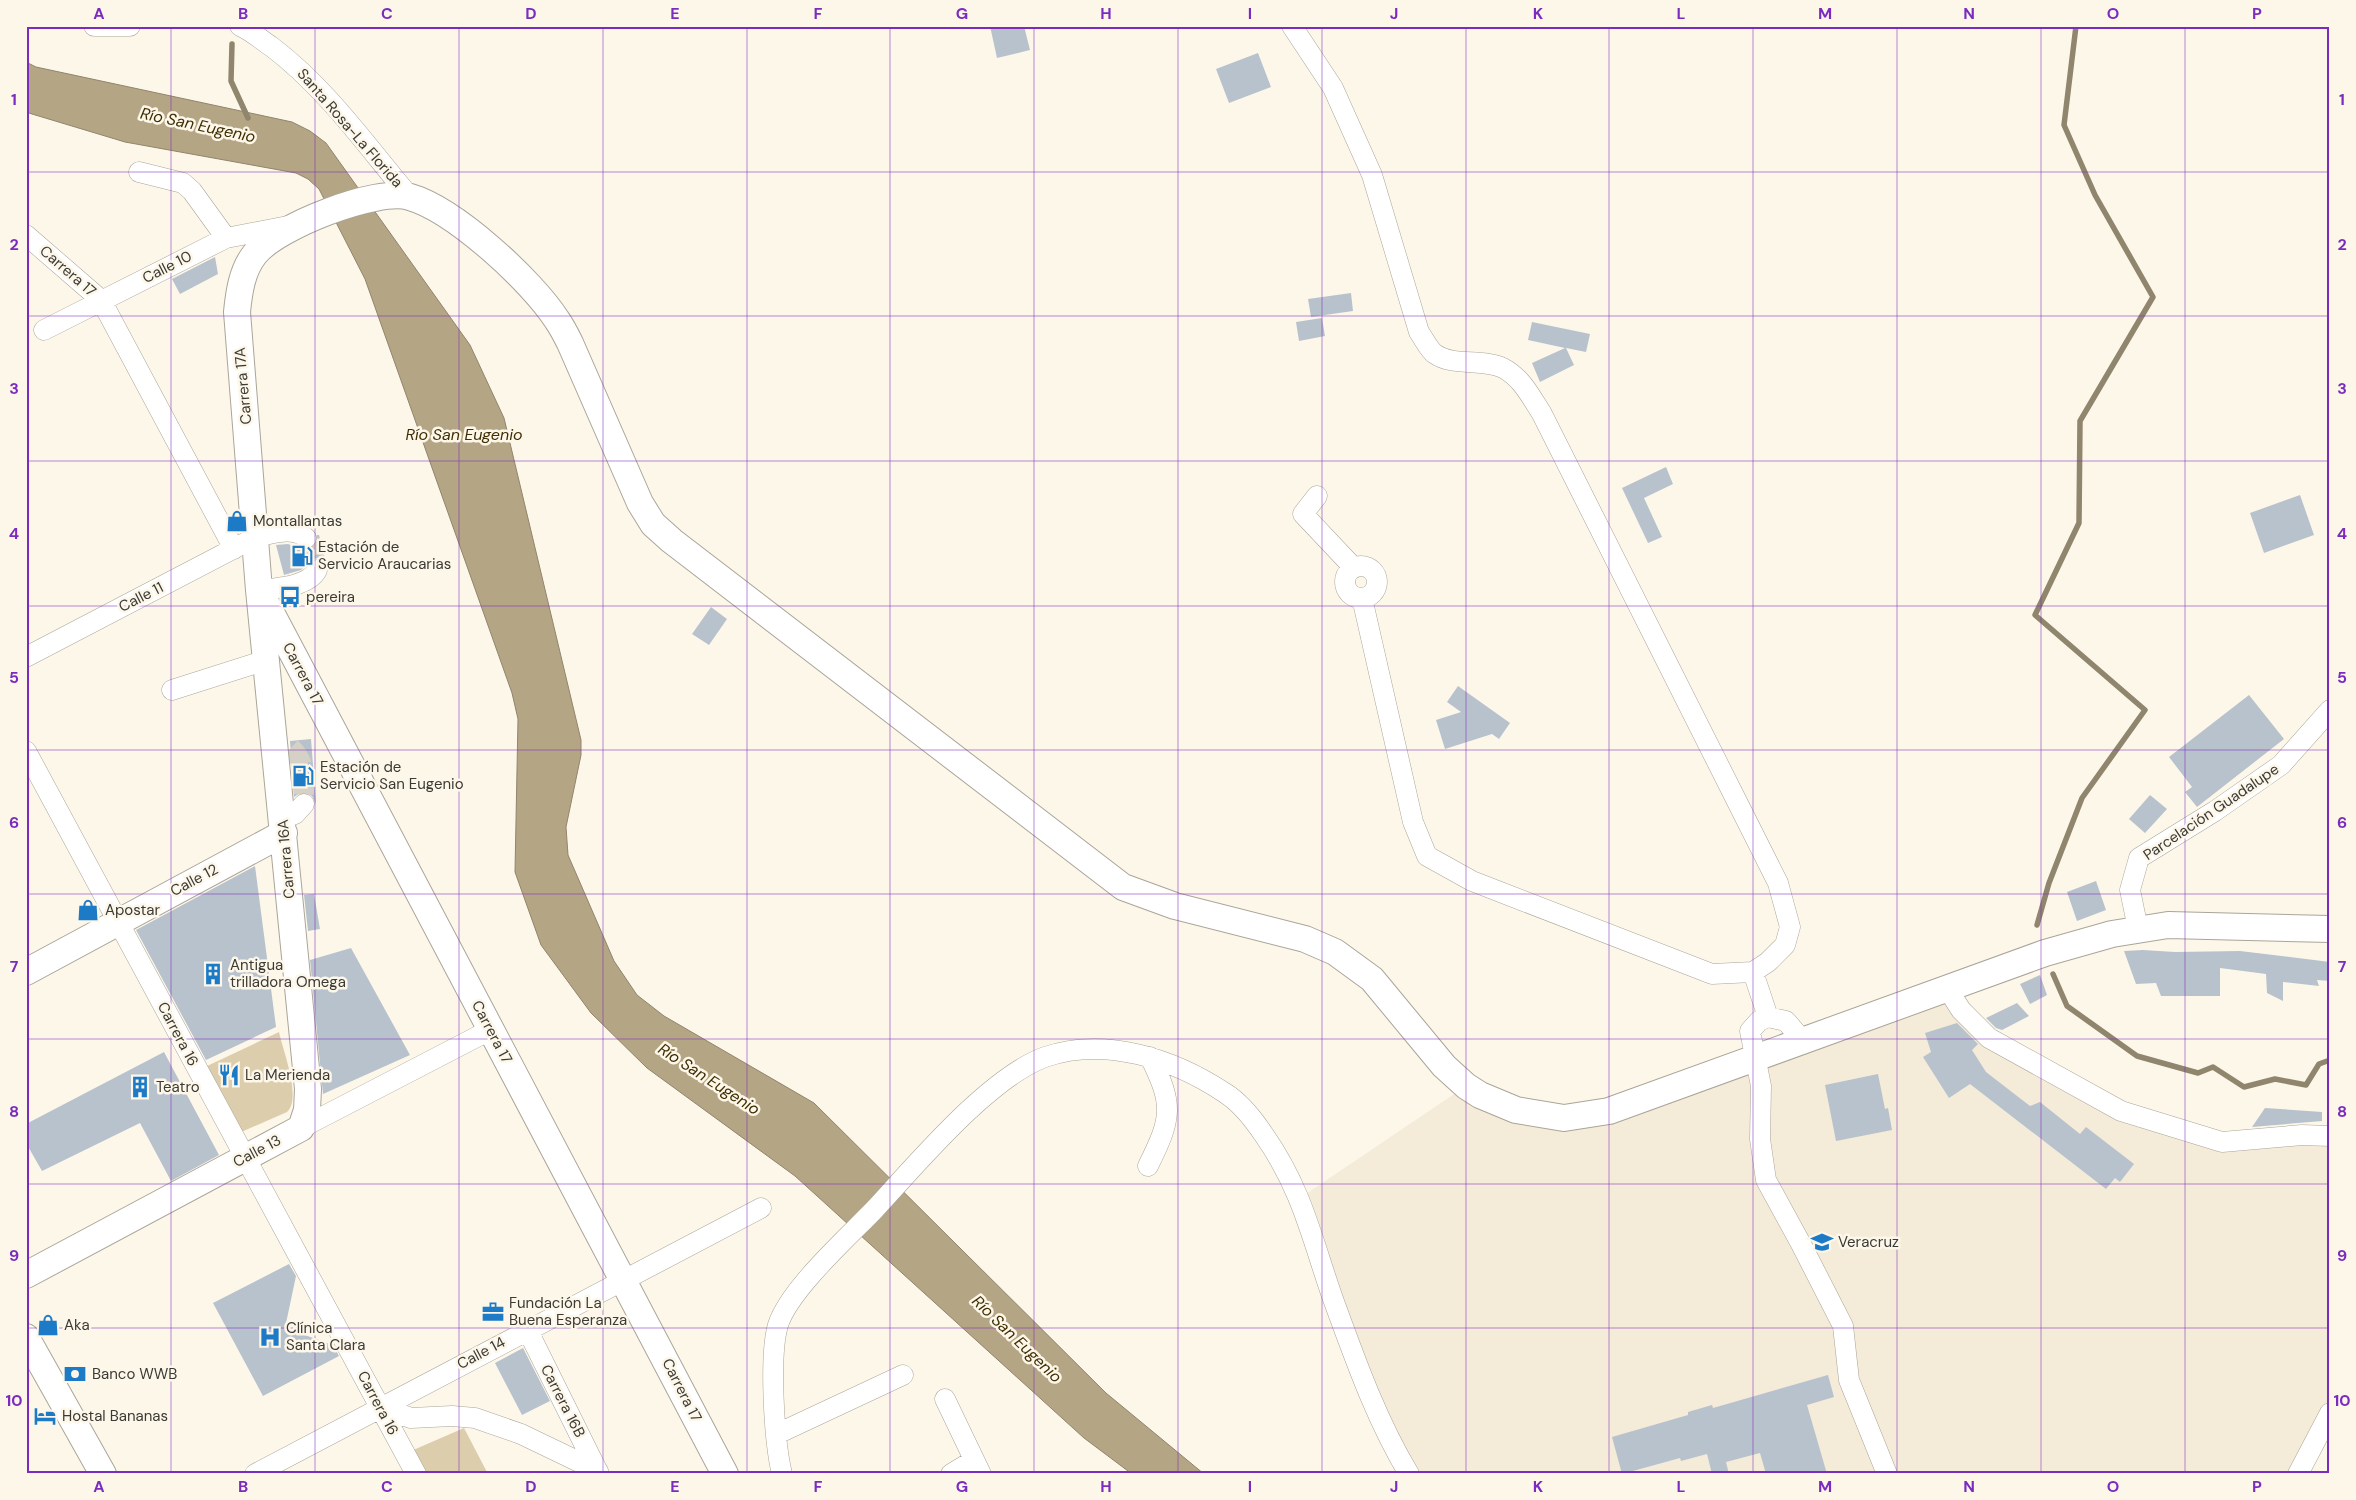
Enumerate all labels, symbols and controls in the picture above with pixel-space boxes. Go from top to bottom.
text: A [93,3,105,24]
text: B [238,3,248,24]
text: C [381,3,393,24]
text: D [525,3,537,24]
text: E [670,3,680,24]
text: F [814,3,823,24]
text: G [956,3,968,24]
text: H [1100,3,1112,24]
text: I [1248,3,1252,24]
text: J [1390,3,1398,24]
text: K [1533,3,1544,24]
text: L [1677,3,1686,24]
text: M [1818,3,1832,24]
text: N [1963,3,1975,24]
text: O [2107,3,2119,24]
text: P [2252,3,2262,24]
street label: Santa Rosa-La Florida [293,64,407,192]
text: 1 [11,89,17,110]
text: 1 [2339,89,2345,110]
water label: Río San Eugenio [139,103,257,147]
text: 2 [9,234,19,255]
text: 2 [2337,234,2347,255]
street label: Carrera 17 [36,241,100,301]
street label: Calle 10 [139,246,195,288]
street label: Carrera 17A [230,347,256,425]
text: 3 [9,378,19,399]
text: 3 [2337,378,2347,399]
water label: Río San Eugenio [405,424,523,445]
shop icon: Montallantas [224,508,250,534]
place label: Montallantas [253,511,342,531]
text: 4 [9,523,19,544]
text: 4 [2337,523,2347,544]
place label: Estación de Servicio Araucarias [318,537,451,574]
fuel station icon: Estación de Servicio Araucarias [289,543,315,569]
street label: Calle 11 [115,577,167,617]
bus stop icon: pereira [277,584,303,610]
place label: pereira [306,587,355,607]
street label: Carrera 17 [278,639,328,709]
text: 5 [9,667,19,688]
text: 5 [2337,667,2347,688]
place label: Estación de Servicio San Eugenio [320,757,464,794]
street label: Parcelación Guadalupe [2139,759,2283,865]
fuel station icon: Estación de Servicio San Eugenio [290,763,316,789]
text: 6 [9,812,19,833]
text: 6 [2337,812,2347,833]
street label: Carrera 16A [273,819,299,899]
street label: Calle 12 [167,859,221,901]
shop icon: Apostar [75,897,101,923]
place label: Apostar [105,900,160,920]
place label: Antigua trilladora Omega [230,955,346,992]
text: 7 [10,956,19,977]
text: 7 [2338,956,2347,977]
building icon: Antigua trilladora Omega [200,961,226,987]
street label: Carrera 17 [467,997,517,1067]
street label: Carrera 16 [153,998,203,1070]
water label: Río San Eugenio [654,1038,764,1120]
restaurant icon: La Merienda [216,1062,242,1088]
place label: La Merienda [245,1065,330,1085]
building icon: Teatro [127,1074,153,1100]
place label: Teatro [156,1077,200,1097]
text: 8 [9,1101,19,1122]
text: 8 [2337,1101,2347,1122]
street label: Calle 13 [229,1130,285,1172]
school or university icon: Veracruz [1809,1229,1835,1255]
place label: Veracruz [1838,1232,1899,1252]
text: 9 [9,1245,19,1266]
text: 9 [2337,1245,2347,1266]
water label: Río San Eugenio [968,1291,1066,1387]
place label: Fundación La Buena Esperanza [509,1293,627,1330]
office icon: Fundación La Buena Esperanza [480,1299,506,1325]
shop icon: Aka [35,1312,61,1338]
place label: Aka [64,1315,90,1335]
place label: Clínica Santa Clara [286,1318,365,1355]
hospital icon: Clínica Santa Clara [257,1324,283,1350]
street label: Calle 14 [453,1332,509,1374]
street label: Carrera 17 [658,1355,706,1425]
bank icon: Banco WWB [62,1361,88,1387]
street label: Carrera 16B [536,1361,590,1441]
place label: Banco WWB [92,1364,177,1384]
street label: Carrera 16 [353,1367,403,1439]
text: 10 [5,1390,23,1411]
text: 10 [2333,1390,2351,1411]
hotel icon: Hostal Bananas [32,1403,58,1429]
place label: Hostal Bananas [62,1406,168,1426]
text: A [93,1476,105,1497]
text: B [238,1476,248,1497]
text: C [381,1476,393,1497]
text: D [525,1476,537,1497]
text: E [670,1476,680,1497]
text: F [814,1476,823,1497]
text: G [956,1476,968,1497]
text: H [1100,1476,1112,1497]
text: I [1248,1476,1252,1497]
text: J [1390,1476,1398,1497]
text: K [1533,1476,1544,1497]
text: L [1677,1476,1686,1497]
text: M [1818,1476,1832,1497]
text: N [1963,1476,1975,1497]
text: O [2107,1476,2119,1497]
text: P [2252,1476,2262,1497]

